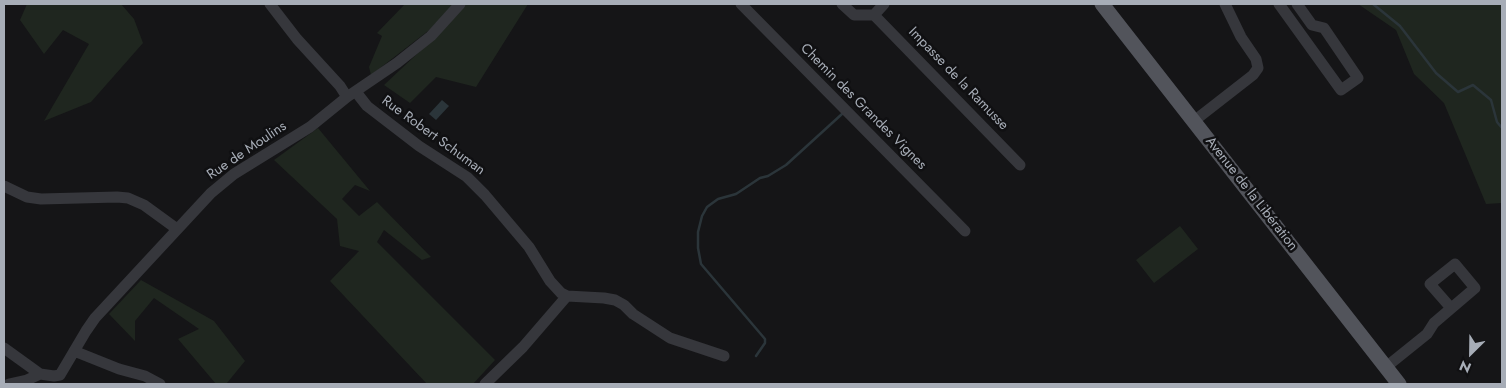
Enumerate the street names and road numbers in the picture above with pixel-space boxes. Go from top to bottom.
street label: Impasse de la Ramusse [904,24,1012,134]
street label: Chemin des Grandes Vignes [797,41,929,173]
street label: Rue Robert Schuman [378,93,488,179]
street label: Rue de Moulins [204,118,290,184]
street label: Avenue de la Libération [1201,134,1301,254]

